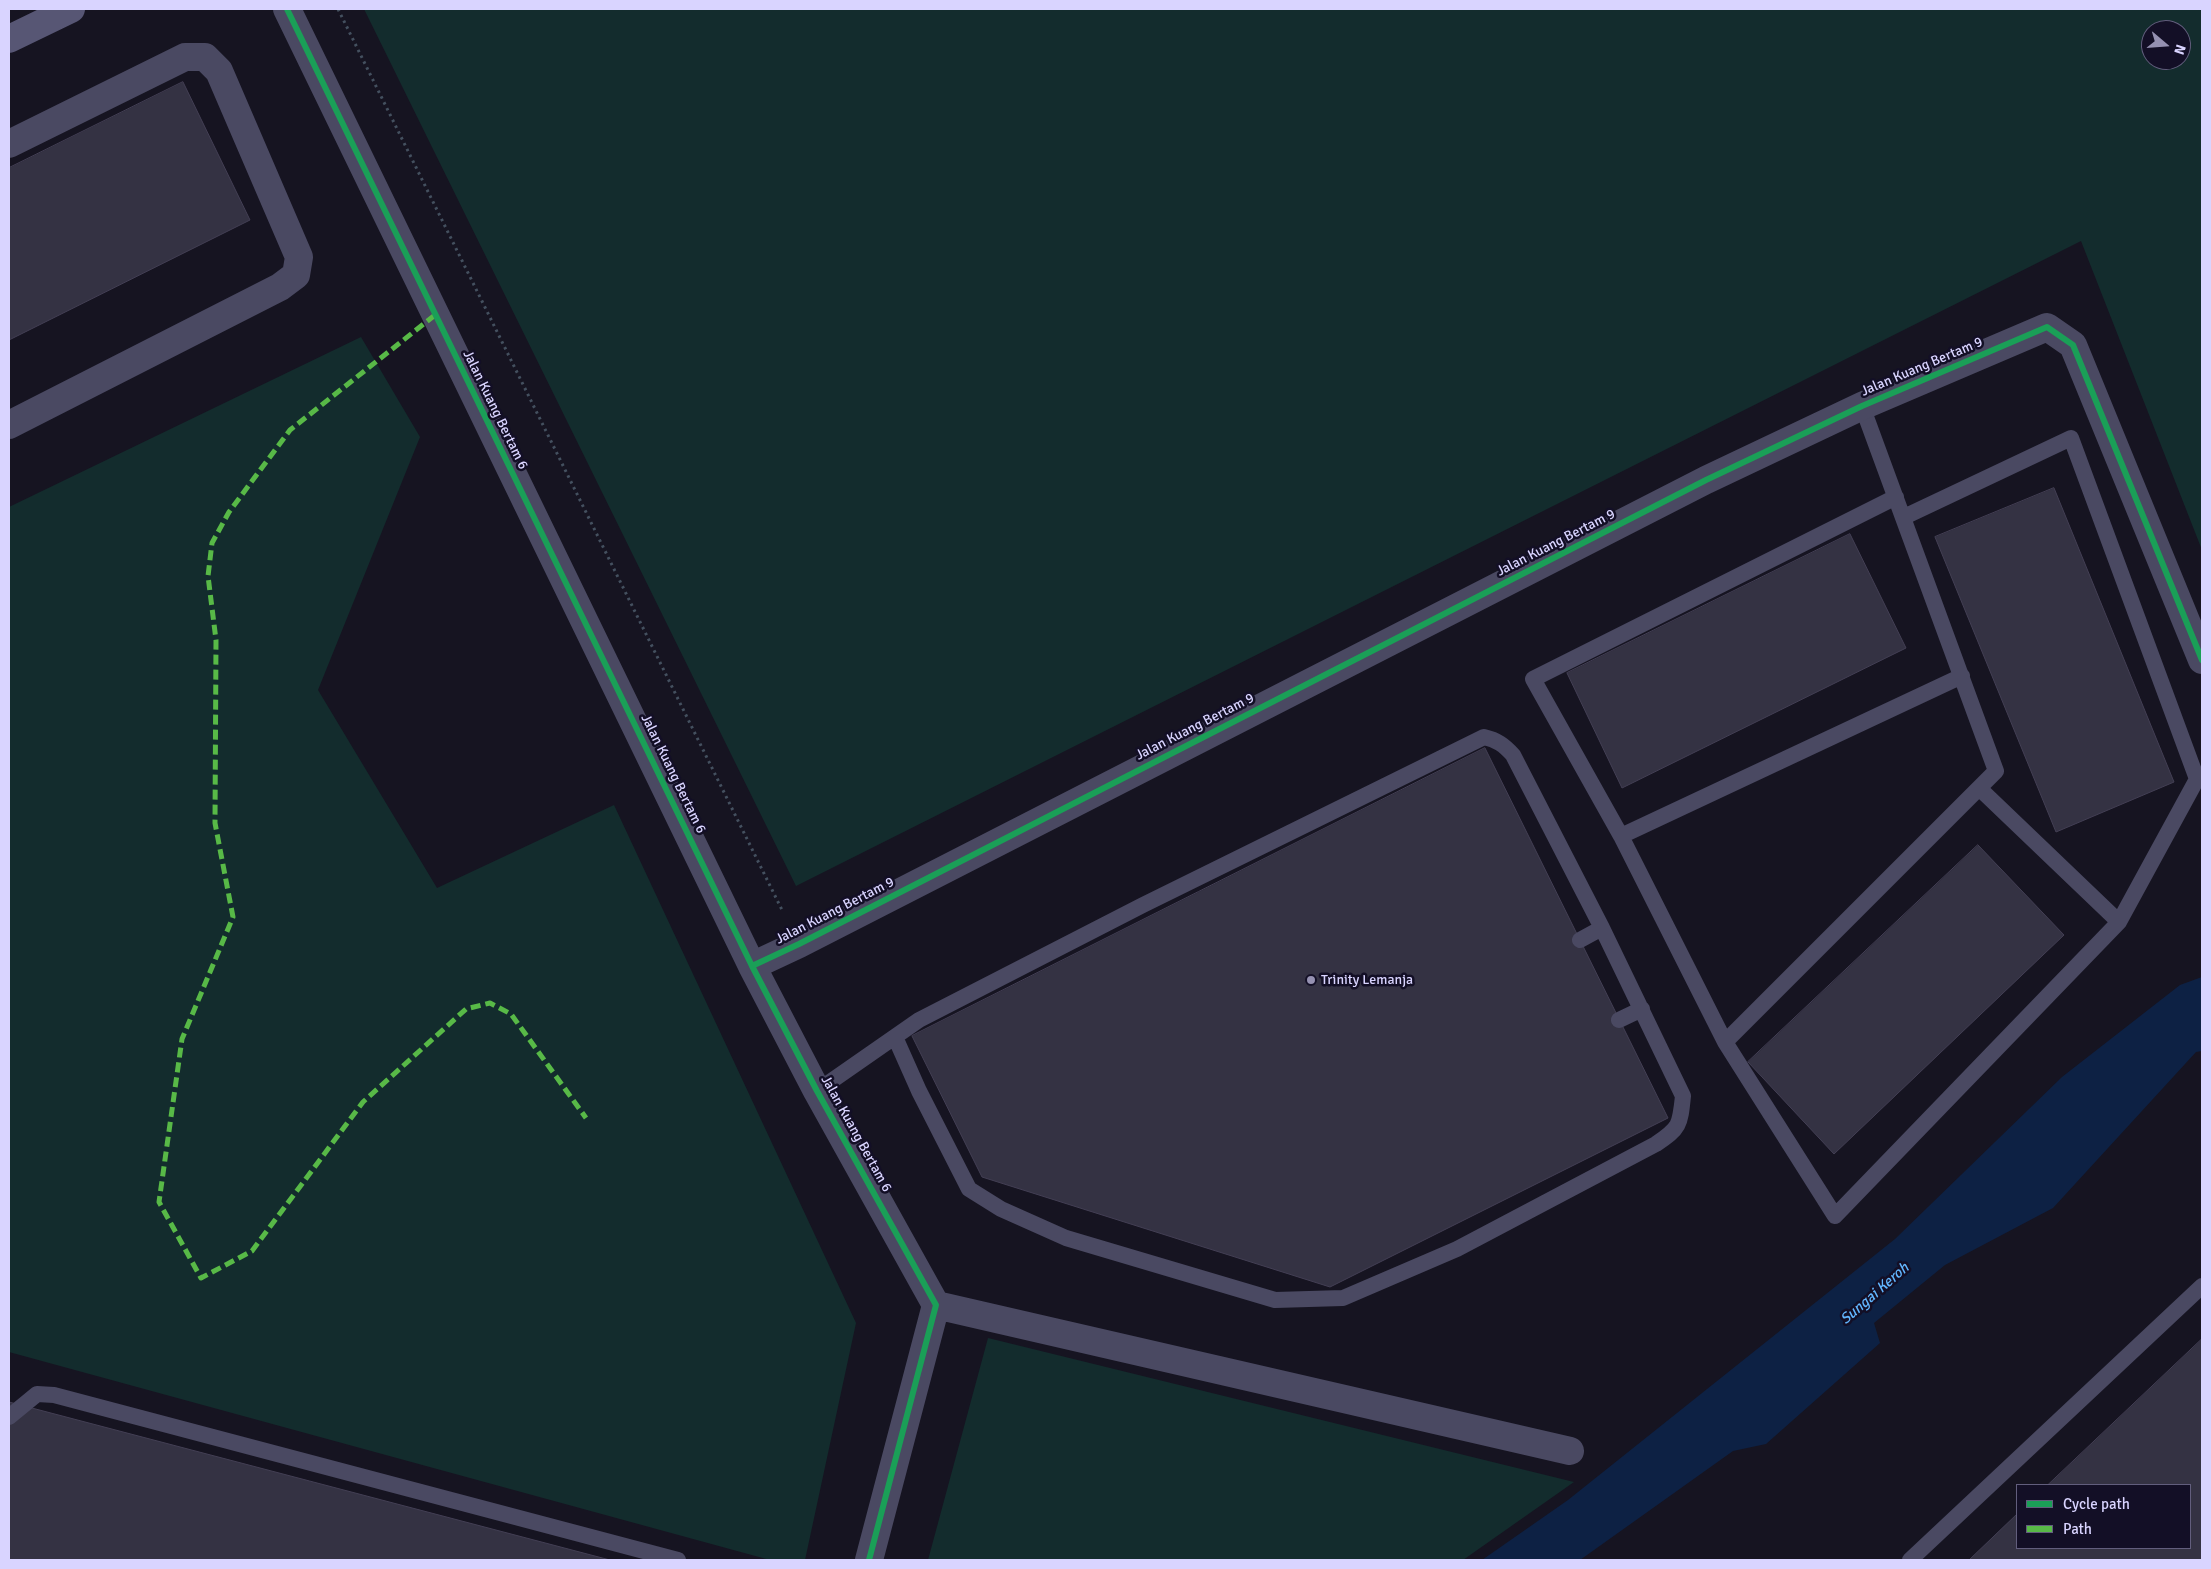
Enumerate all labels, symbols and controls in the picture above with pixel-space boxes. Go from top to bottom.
north arrow [2141,20,2191,70]
text: N [2170,42,2189,57]
street label: Jalan Kuang Bertam 9 [1859,334,1985,400]
street label: Jalan Kuang Bertam 6 [459,348,531,472]
street label: Jalan Kuang Bertam 9 [1494,506,1618,580]
street label: Jalan Kuang Bertam 9 [1133,690,1257,764]
street label: Jalan Kuang Bertam 6 [637,712,709,836]
street label: Jalan Kuang Bertam 9 [773,874,897,948]
place label: Trinity Lemanja [1321,972,1413,988]
marker: Trinity Lemanja [1305,974,1317,986]
street label: Jalan Kuang Bertam 6 [817,1073,895,1195]
water label: Sungai Keroh [1837,1259,1913,1329]
legend [2016,1484,2191,1549]
text: Cycle path [2063,1495,2130,1513]
text: Path [2063,1520,2092,1538]

